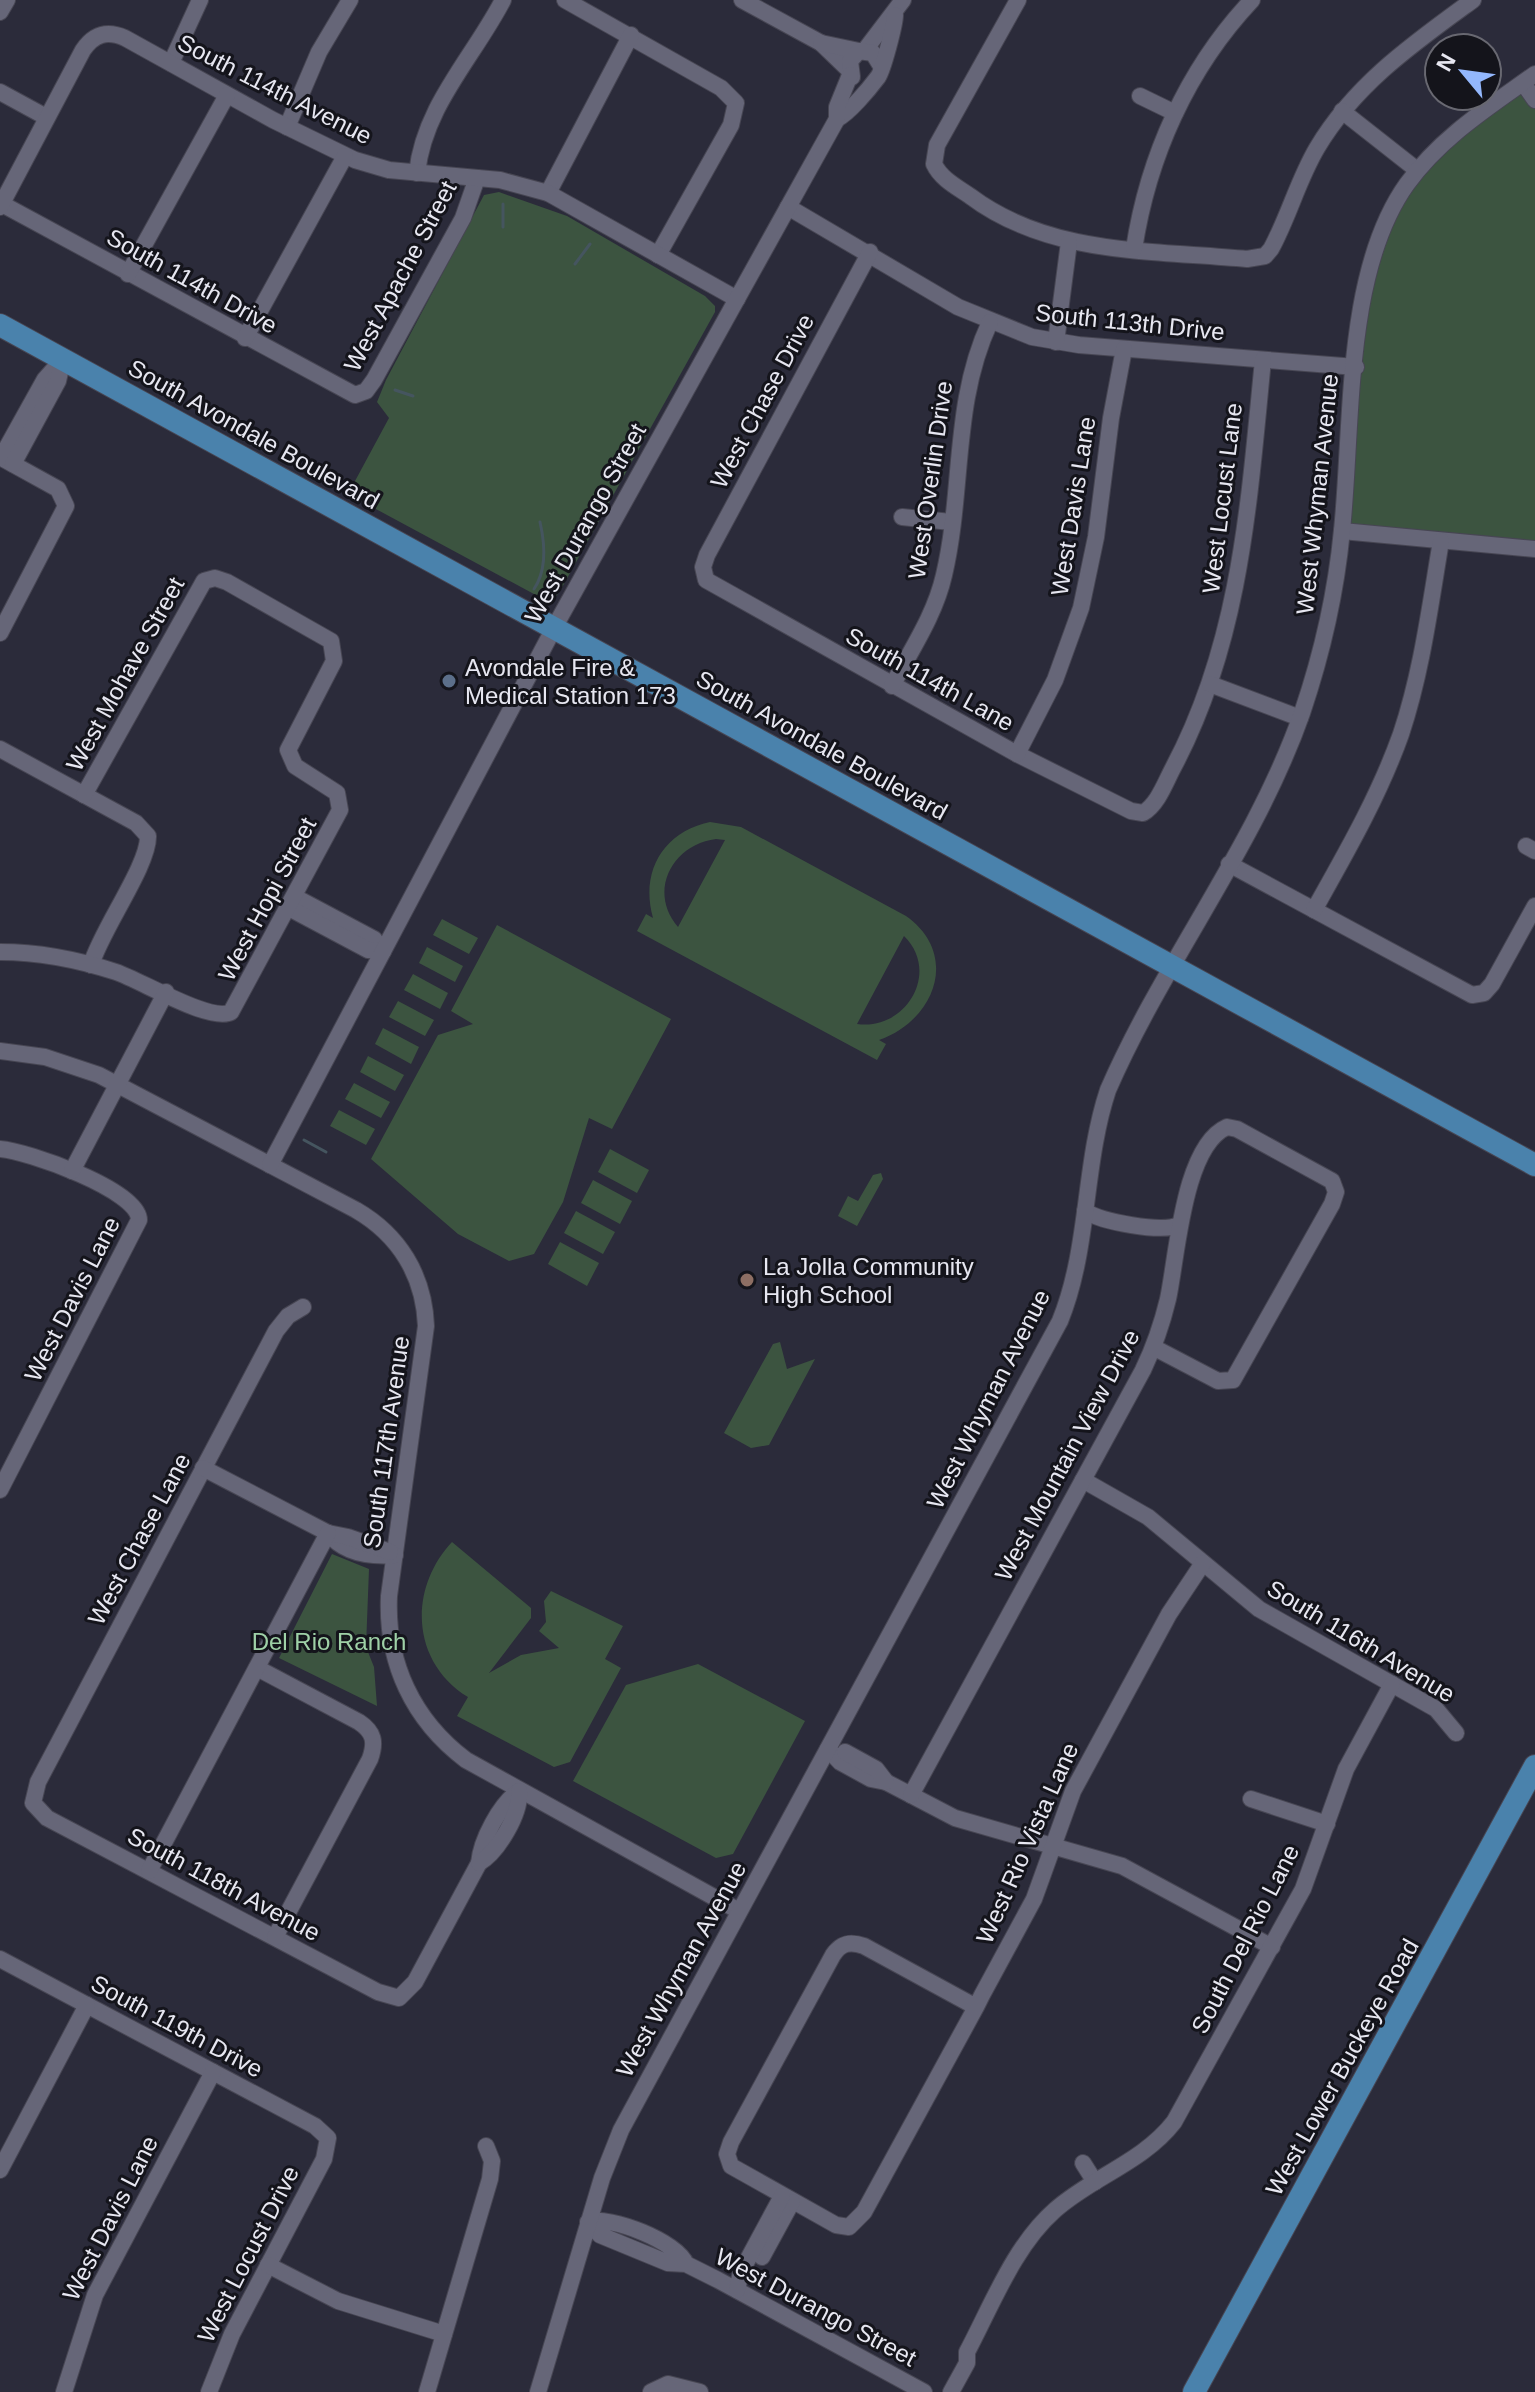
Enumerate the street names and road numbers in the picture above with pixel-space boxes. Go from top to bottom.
street label: South 114th Avenue [174,28,376,150]
street label: West Apache Street [338,176,462,376]
street label: South 114th Drive [102,223,282,339]
street label: South 113th Drive [1034,299,1226,345]
street label: West Chase Drive [705,309,819,493]
street label: South Avondale Boulevard [124,354,384,514]
street label: West Whyman Avenue [1291,372,1343,616]
street label: West Overlin Drive [903,379,957,581]
street label: West Locust Lane [1197,401,1247,595]
street label: West Davis Lane [1046,415,1100,597]
street label: West Durango Street [519,418,651,627]
street label: West Mohave Street [61,572,190,775]
street label: South 114th Lane [841,622,1019,736]
street label: South Avondale Boulevard [692,665,952,825]
street label: West Hopi Street [213,812,322,985]
street label: West Davis Lane [19,1212,125,1386]
street label: West Whyman Avenue [921,1285,1055,1513]
street label: West Mountain View Drive [989,1325,1145,1585]
street label: South 117th Avenue [358,1334,414,1550]
street label: West Chase Lane [82,1449,196,1629]
street label: South 116th Avenue [1262,1574,1460,1708]
street label: West Rio Vista Lane [971,1739,1083,1947]
street label: South 118th Avenue [123,1822,325,1946]
street label: South Del Rio Lane [1186,1840,1304,2038]
street label: West Whyman Avenue [611,1857,751,2081]
street label: West Lower Buckeye Road [1260,1934,1424,2200]
street label: South 119th Drive [87,1969,267,2083]
street label: West Davis Lane [57,2131,163,2305]
street label: West Locust Drive [192,2161,304,2347]
street label: West Durango Street [711,2243,921,2372]

